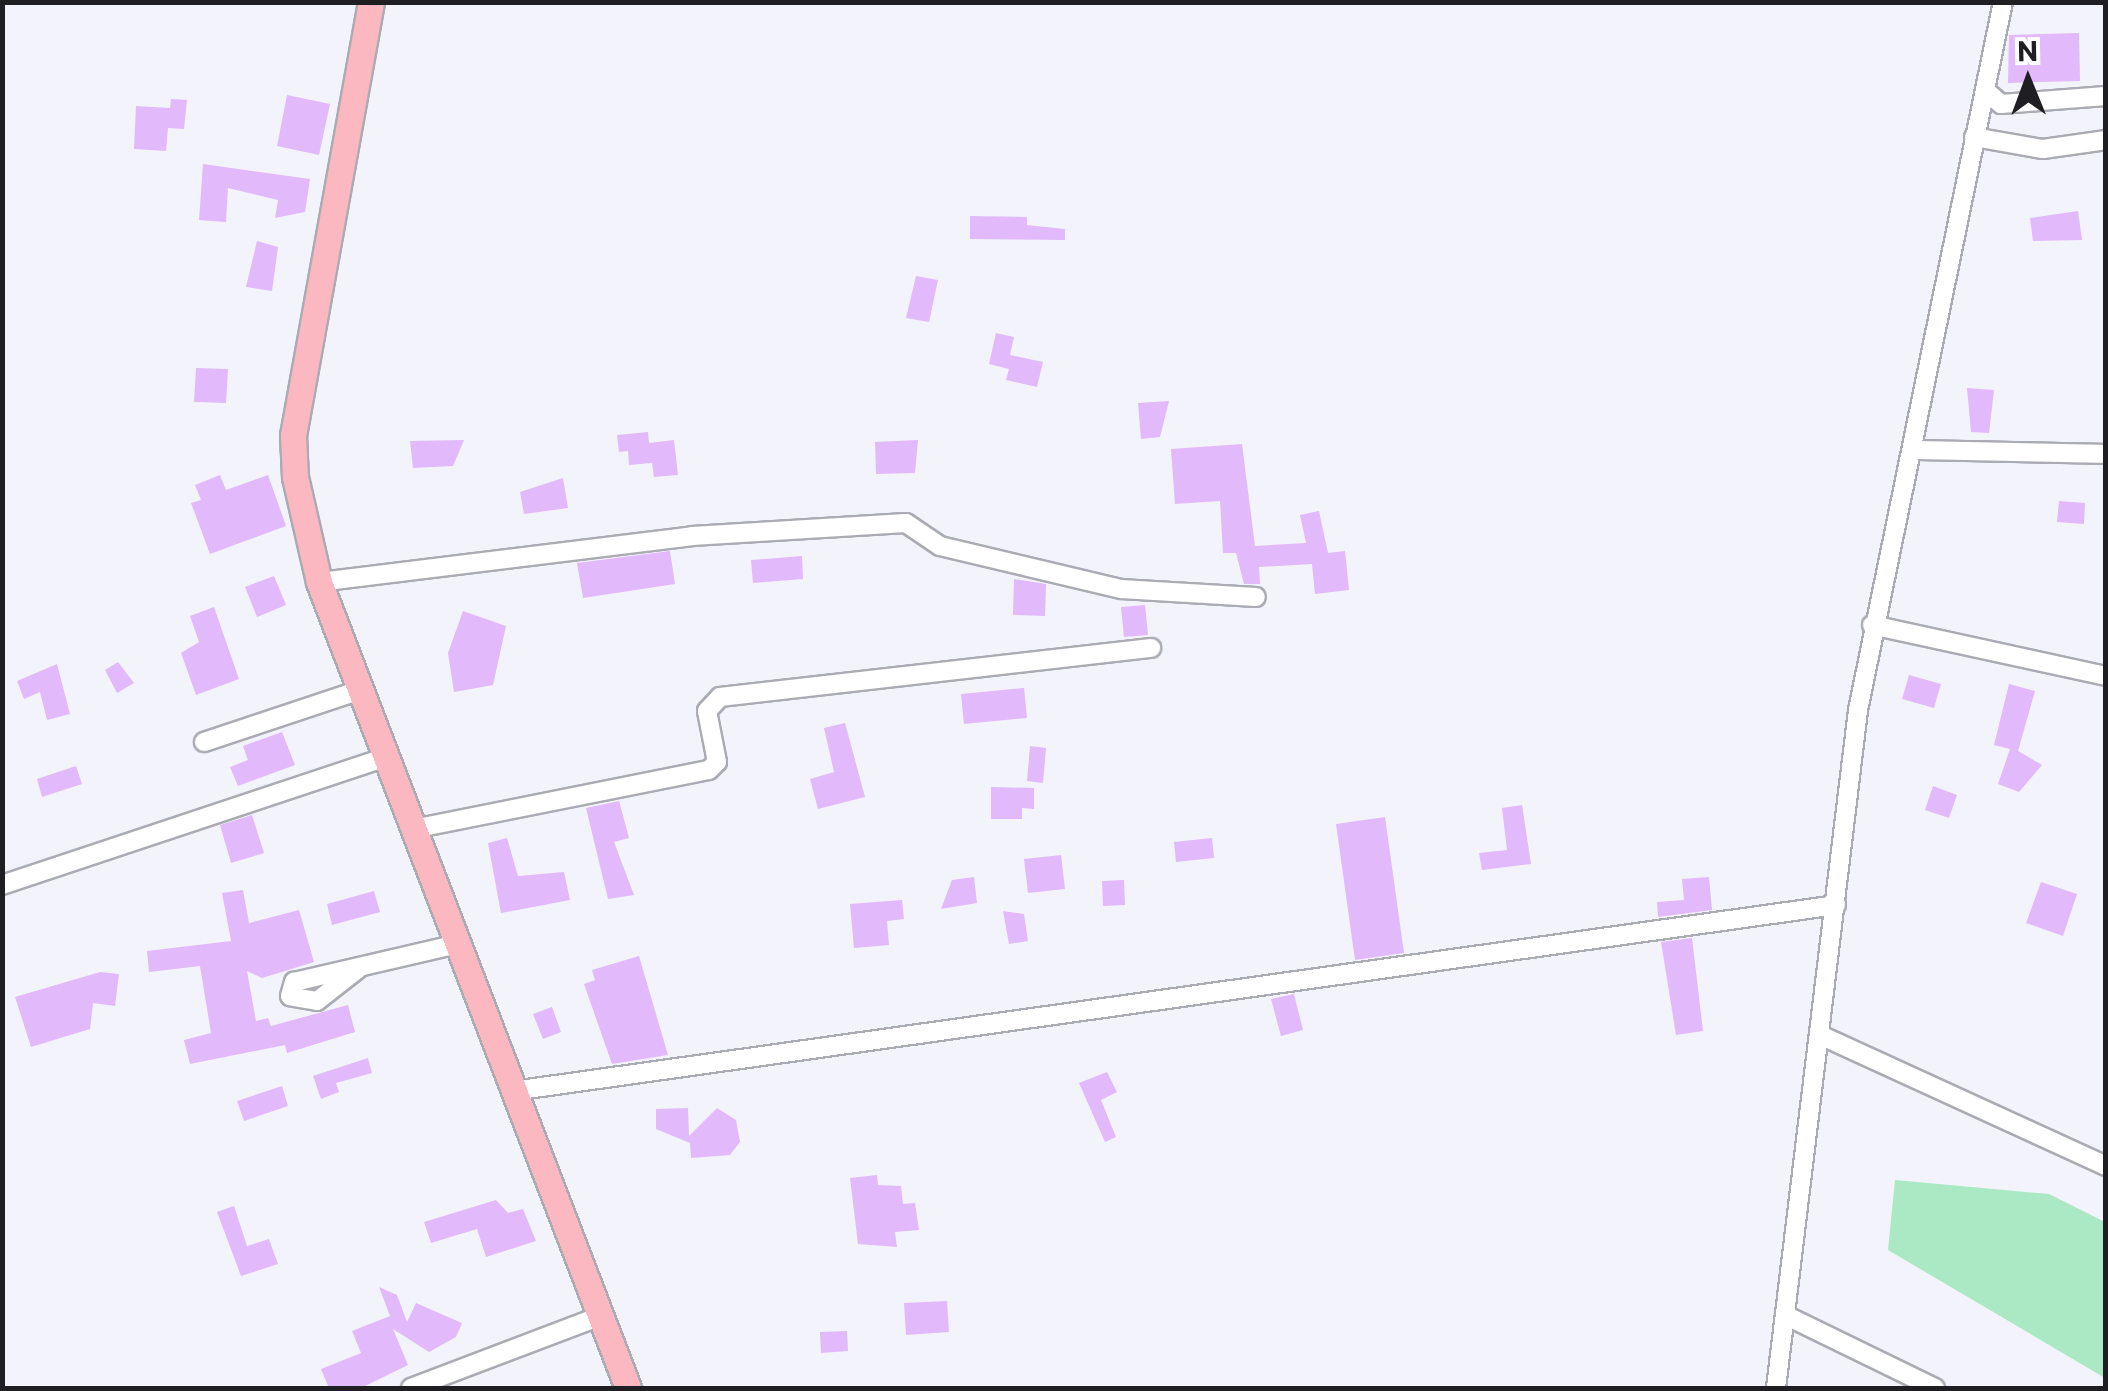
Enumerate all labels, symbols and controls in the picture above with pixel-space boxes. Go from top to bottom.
north arrow [1978,30,2078,130]
text: N [2017,33,2038,67]

